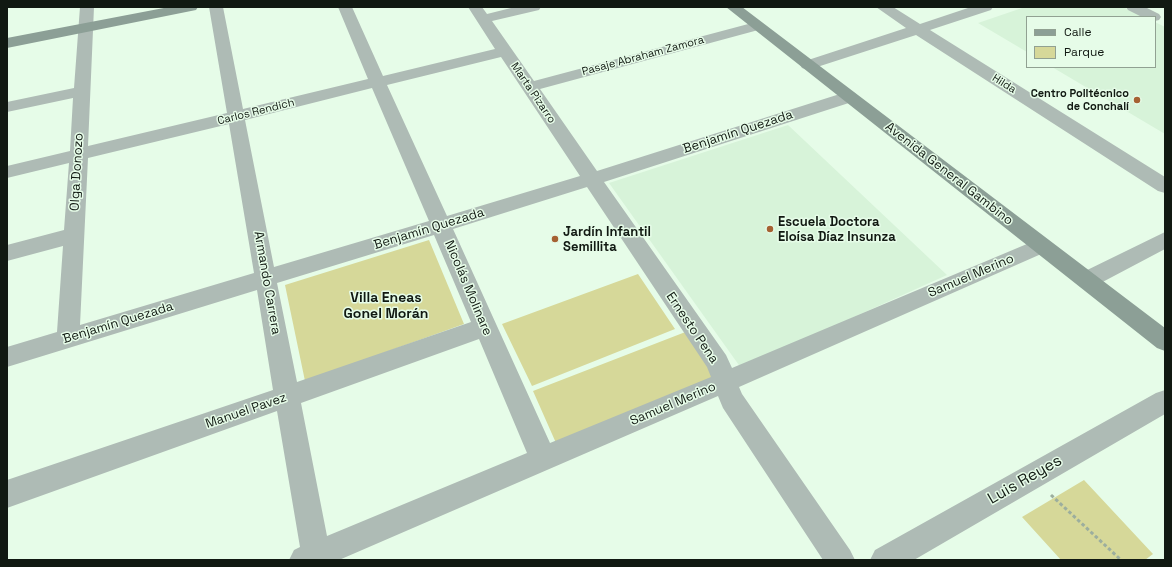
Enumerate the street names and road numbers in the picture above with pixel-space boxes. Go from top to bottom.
street label: Pasaje Abraham Zamora [581,33,705,79]
street label: Marta Pizarro [508,60,558,126]
street label: Hilda [989,72,1019,96]
street label: Carlos Rendich [216,96,296,128]
street label: Benjamín Quezada [681,107,795,157]
street label: Avenida General Gambino [882,119,1016,229]
street label: Olga Donozo [67,133,87,211]
street label: Benjamín Quezada [372,205,486,253]
street label: Armando Carrera [250,230,284,336]
street label: Nicolás Molinare [441,238,495,338]
street label: Samuel Merino [926,251,1016,301]
street label: Ernesto Pena [662,289,722,367]
street label: Benjamín Quezada [61,299,175,347]
street label: Samuel Merino [628,379,718,429]
street label: Manuel Pavez [203,390,289,432]
street label: Luis Reyes [985,451,1065,509]

